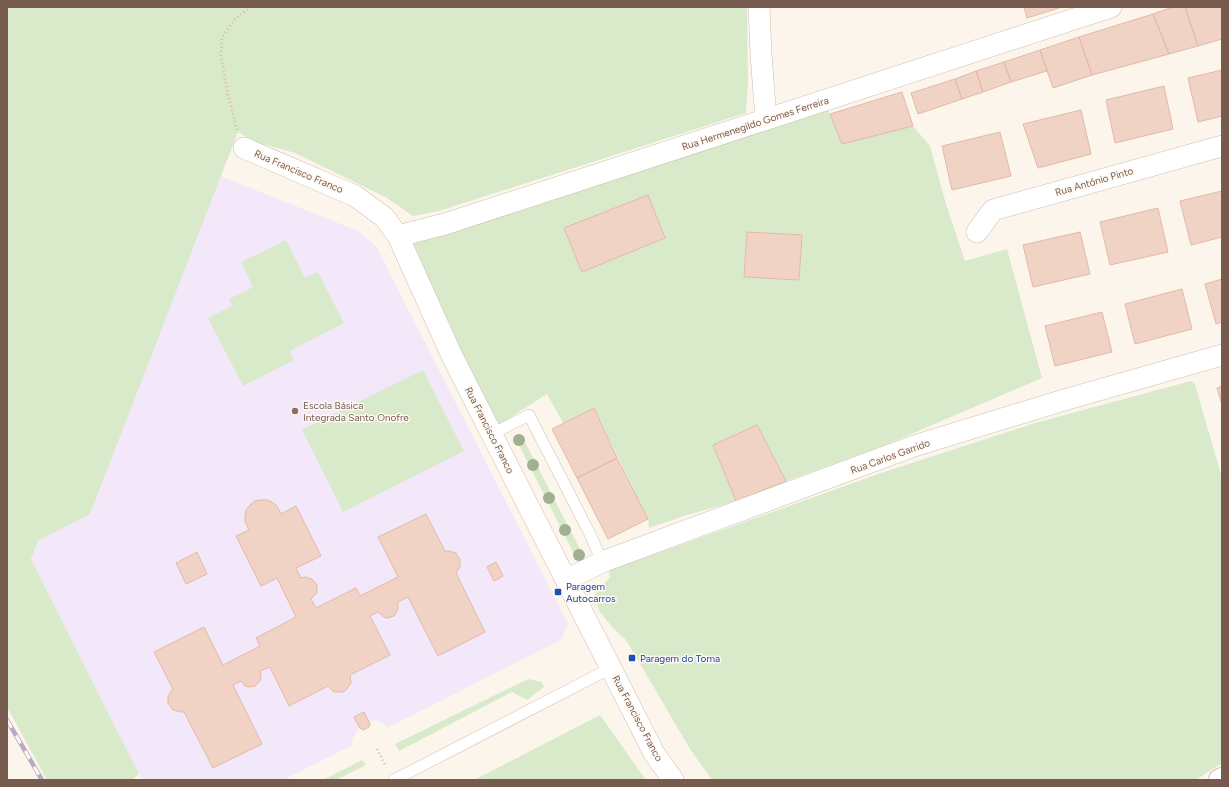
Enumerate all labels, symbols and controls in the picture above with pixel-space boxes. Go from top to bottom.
street label: Rua Hermenegildo Gomes Ferreira [680,94,830,153]
street label: Rua Francisco Franco [252,147,345,196]
street label: Rua António Pinto [1054,164,1135,199]
street label: Rua Francisco Franco [462,385,517,476]
place label: Escola Básica Integrada Santo Onofre [303,399,409,424]
marker: Escola Básica Integrada Santo Onofre [290,406,300,416]
street label: Rua Carlos Garrido [849,436,932,477]
place label: Paragem Autocarros [566,580,616,605]
marker: Paragem Autocarros [553,587,563,597]
place label: Paragem do Toma [640,652,720,665]
marker: Paragem do Toma [627,653,637,663]
street label: Rua Francisco Franco [609,673,666,764]

